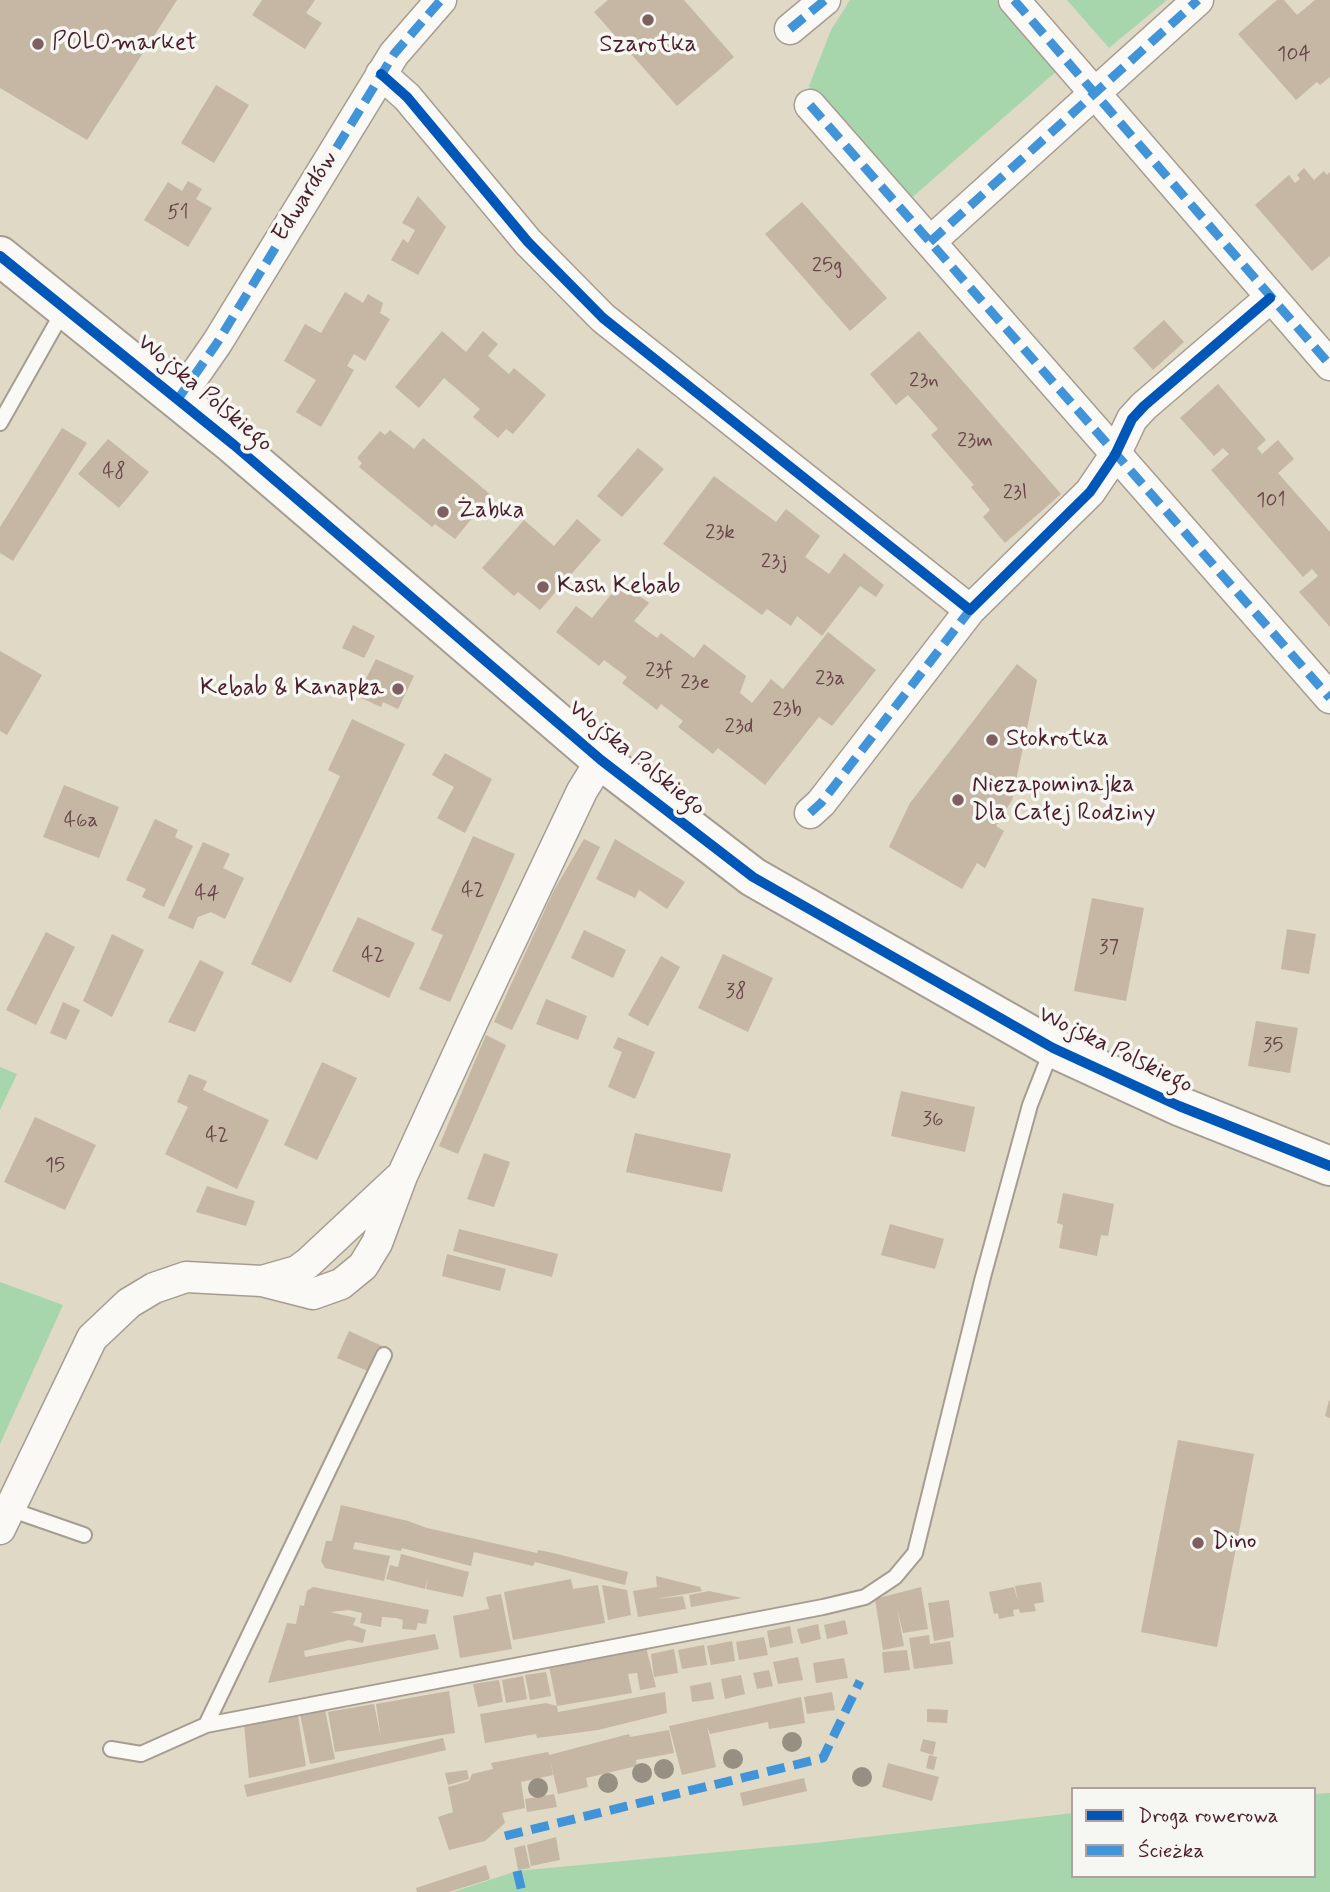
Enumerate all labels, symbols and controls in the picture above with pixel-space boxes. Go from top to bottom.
marker: Szarotka [640,12,656,28]
place label: POLOmarket [52,30,197,58]
place label: Szarotka [599,32,697,60]
marker: POLOmarket [30,36,46,52]
house number: 104 [1277,43,1311,69]
street label: Edwardów [267,147,345,247]
house number: 51 [167,201,189,227]
house number: 25g [812,254,842,280]
street label: Wojska Polskiego [130,329,278,459]
house number: 23n [909,369,939,395]
house number: 23m [957,429,993,455]
house number: 48 [102,460,126,486]
house number: 23l [1003,481,1027,507]
house number: 101 [1256,489,1286,515]
place label: Żabka [457,498,525,526]
marker: Żabka [435,504,451,520]
house number: 23k [705,521,735,547]
house number: 23j [761,550,787,576]
place label: Kash Kebab [557,573,680,601]
marker: Kash Kebab [535,579,551,595]
house number: 23f [645,659,673,685]
house number: 23a [815,667,845,693]
house number: 23e [680,671,710,697]
place label: Kebab & Kanapka [200,675,384,703]
marker: Kebab & Kanapka [390,681,406,697]
street label: Wojska Polskiego [562,695,710,823]
house number: 23b [772,698,802,724]
house number: 23d [725,715,753,741]
place label: Stokrotka [1006,726,1109,754]
marker: Stokrotka [984,732,1000,748]
place label: Niezapominajka Dla Całej Rodziny [972,772,1156,828]
marker: Niezapominajka Dla Całej Rodziny [950,792,966,808]
house number: 46a [64,809,98,835]
house number: 42 [461,879,485,905]
house number: 44 [195,882,219,908]
house number: 37 [1099,936,1119,962]
house number: 42 [361,944,385,970]
house number: 38 [726,980,746,1006]
street label: Wojska Polskiego [1033,1001,1197,1101]
house number: 35 [1263,1034,1283,1060]
house number: 36 [922,1108,944,1134]
house number: 42 [205,1124,229,1150]
house number: 15 [45,1154,65,1180]
place label: Dino [1212,1529,1257,1557]
marker: Dino [1190,1535,1206,1551]
legend [1071,1787,1316,1878]
text: Droga rowerowa [1138,1802,1279,1830]
text: Ścieżka [1138,1837,1204,1865]

